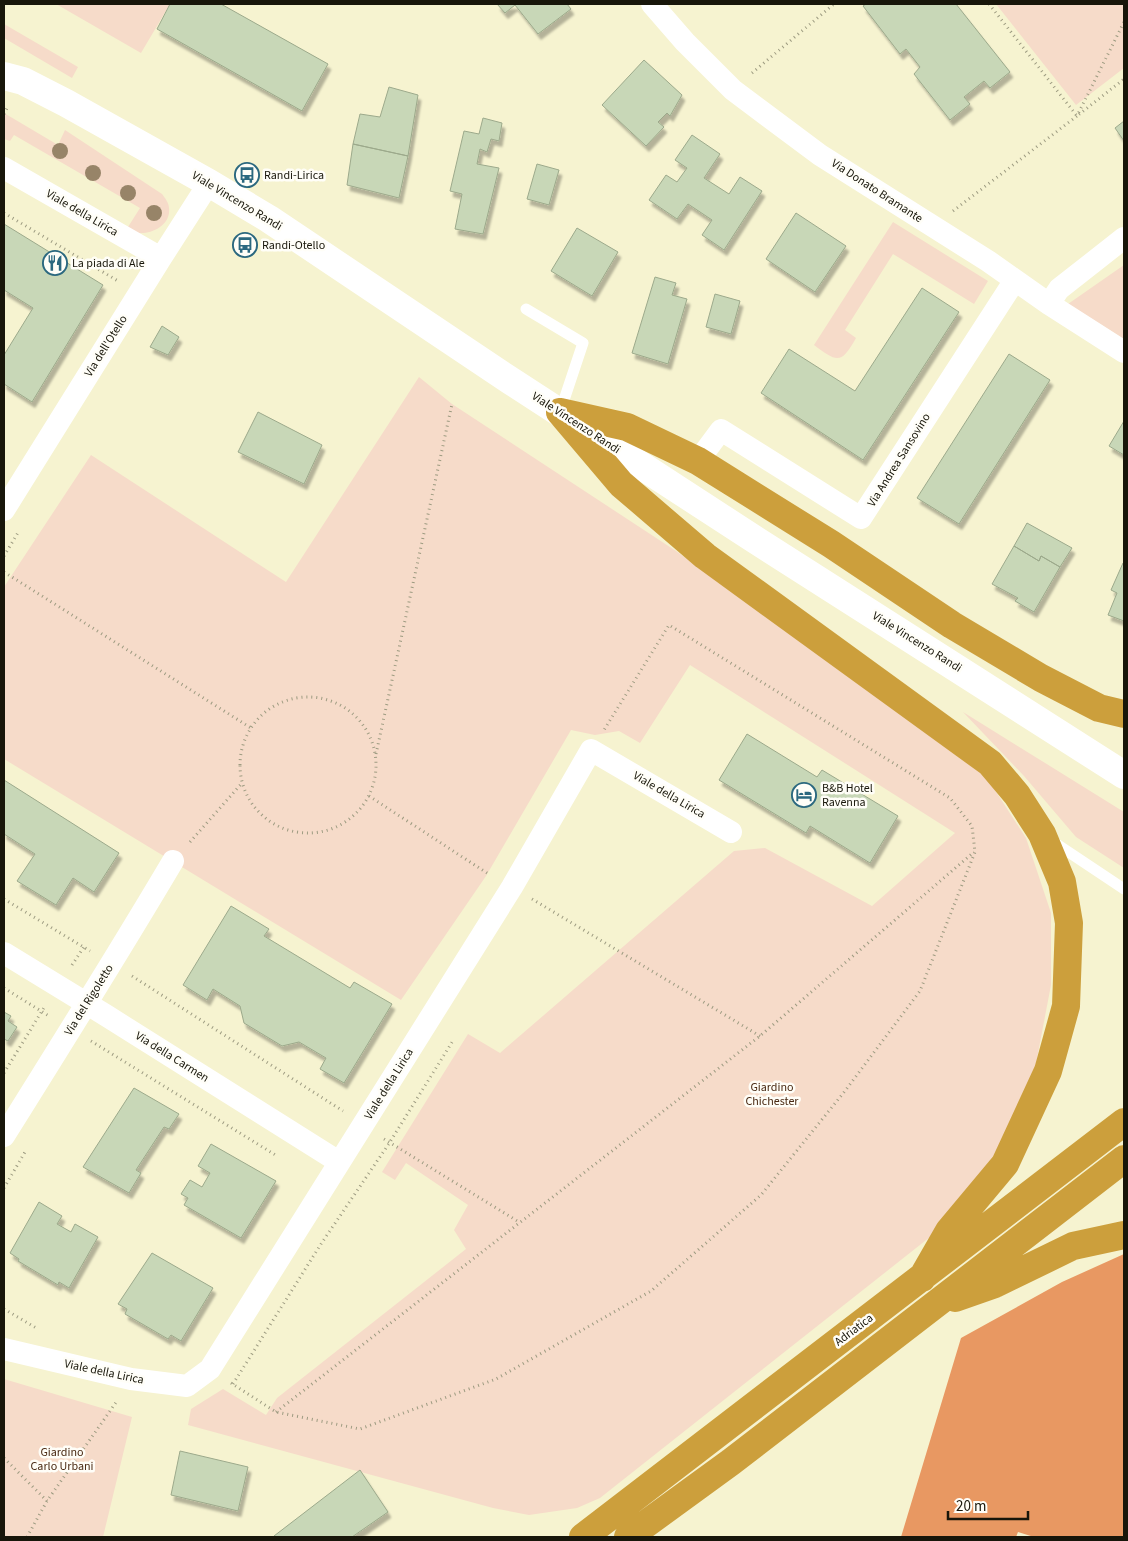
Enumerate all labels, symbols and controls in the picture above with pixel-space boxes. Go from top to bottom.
street label: Via Donato Bramante [828,155,926,227]
bus stop icon: Randi-Lirica [234,162,260,188]
street label: Viale Vincenzo Randi [189,167,286,235]
place label: Randi-Lirica [264,167,324,184]
street label: Viale della Lirica [43,185,121,241]
bus stop icon: Randi-Otello [232,232,258,258]
place label: Randi-Otello [262,237,325,254]
restaurant icon: La piada di Ale [42,250,68,276]
place label: La piada di Ale [72,255,145,272]
street label: Via dell'Otello [80,312,132,380]
street label: Viale Vincenzo Randi [528,388,624,458]
street label: Via Andrea Sansovino [863,410,935,510]
street label: Viale Vincenzo Randi [869,608,965,677]
street label: Viale della Lirica [630,767,708,823]
place label: B&B Hotel Ravenna [822,780,873,811]
hotel icon: B&B Hotel Ravenna [791,782,817,808]
street label: Via del Rigoletto [60,961,118,1039]
street label: Via della Carmen [132,1027,212,1087]
street label: Viale della Lirica [360,1045,418,1123]
park label: Giardino Chichester [745,1079,799,1110]
street label: Adriatica [831,1310,877,1350]
street label: Viale della Lirica [63,1355,145,1389]
park label: Giardino Carlo Urbani [31,1444,94,1475]
scale bar [948,1488,1028,1520]
text: 20 m [956,1496,986,1517]

